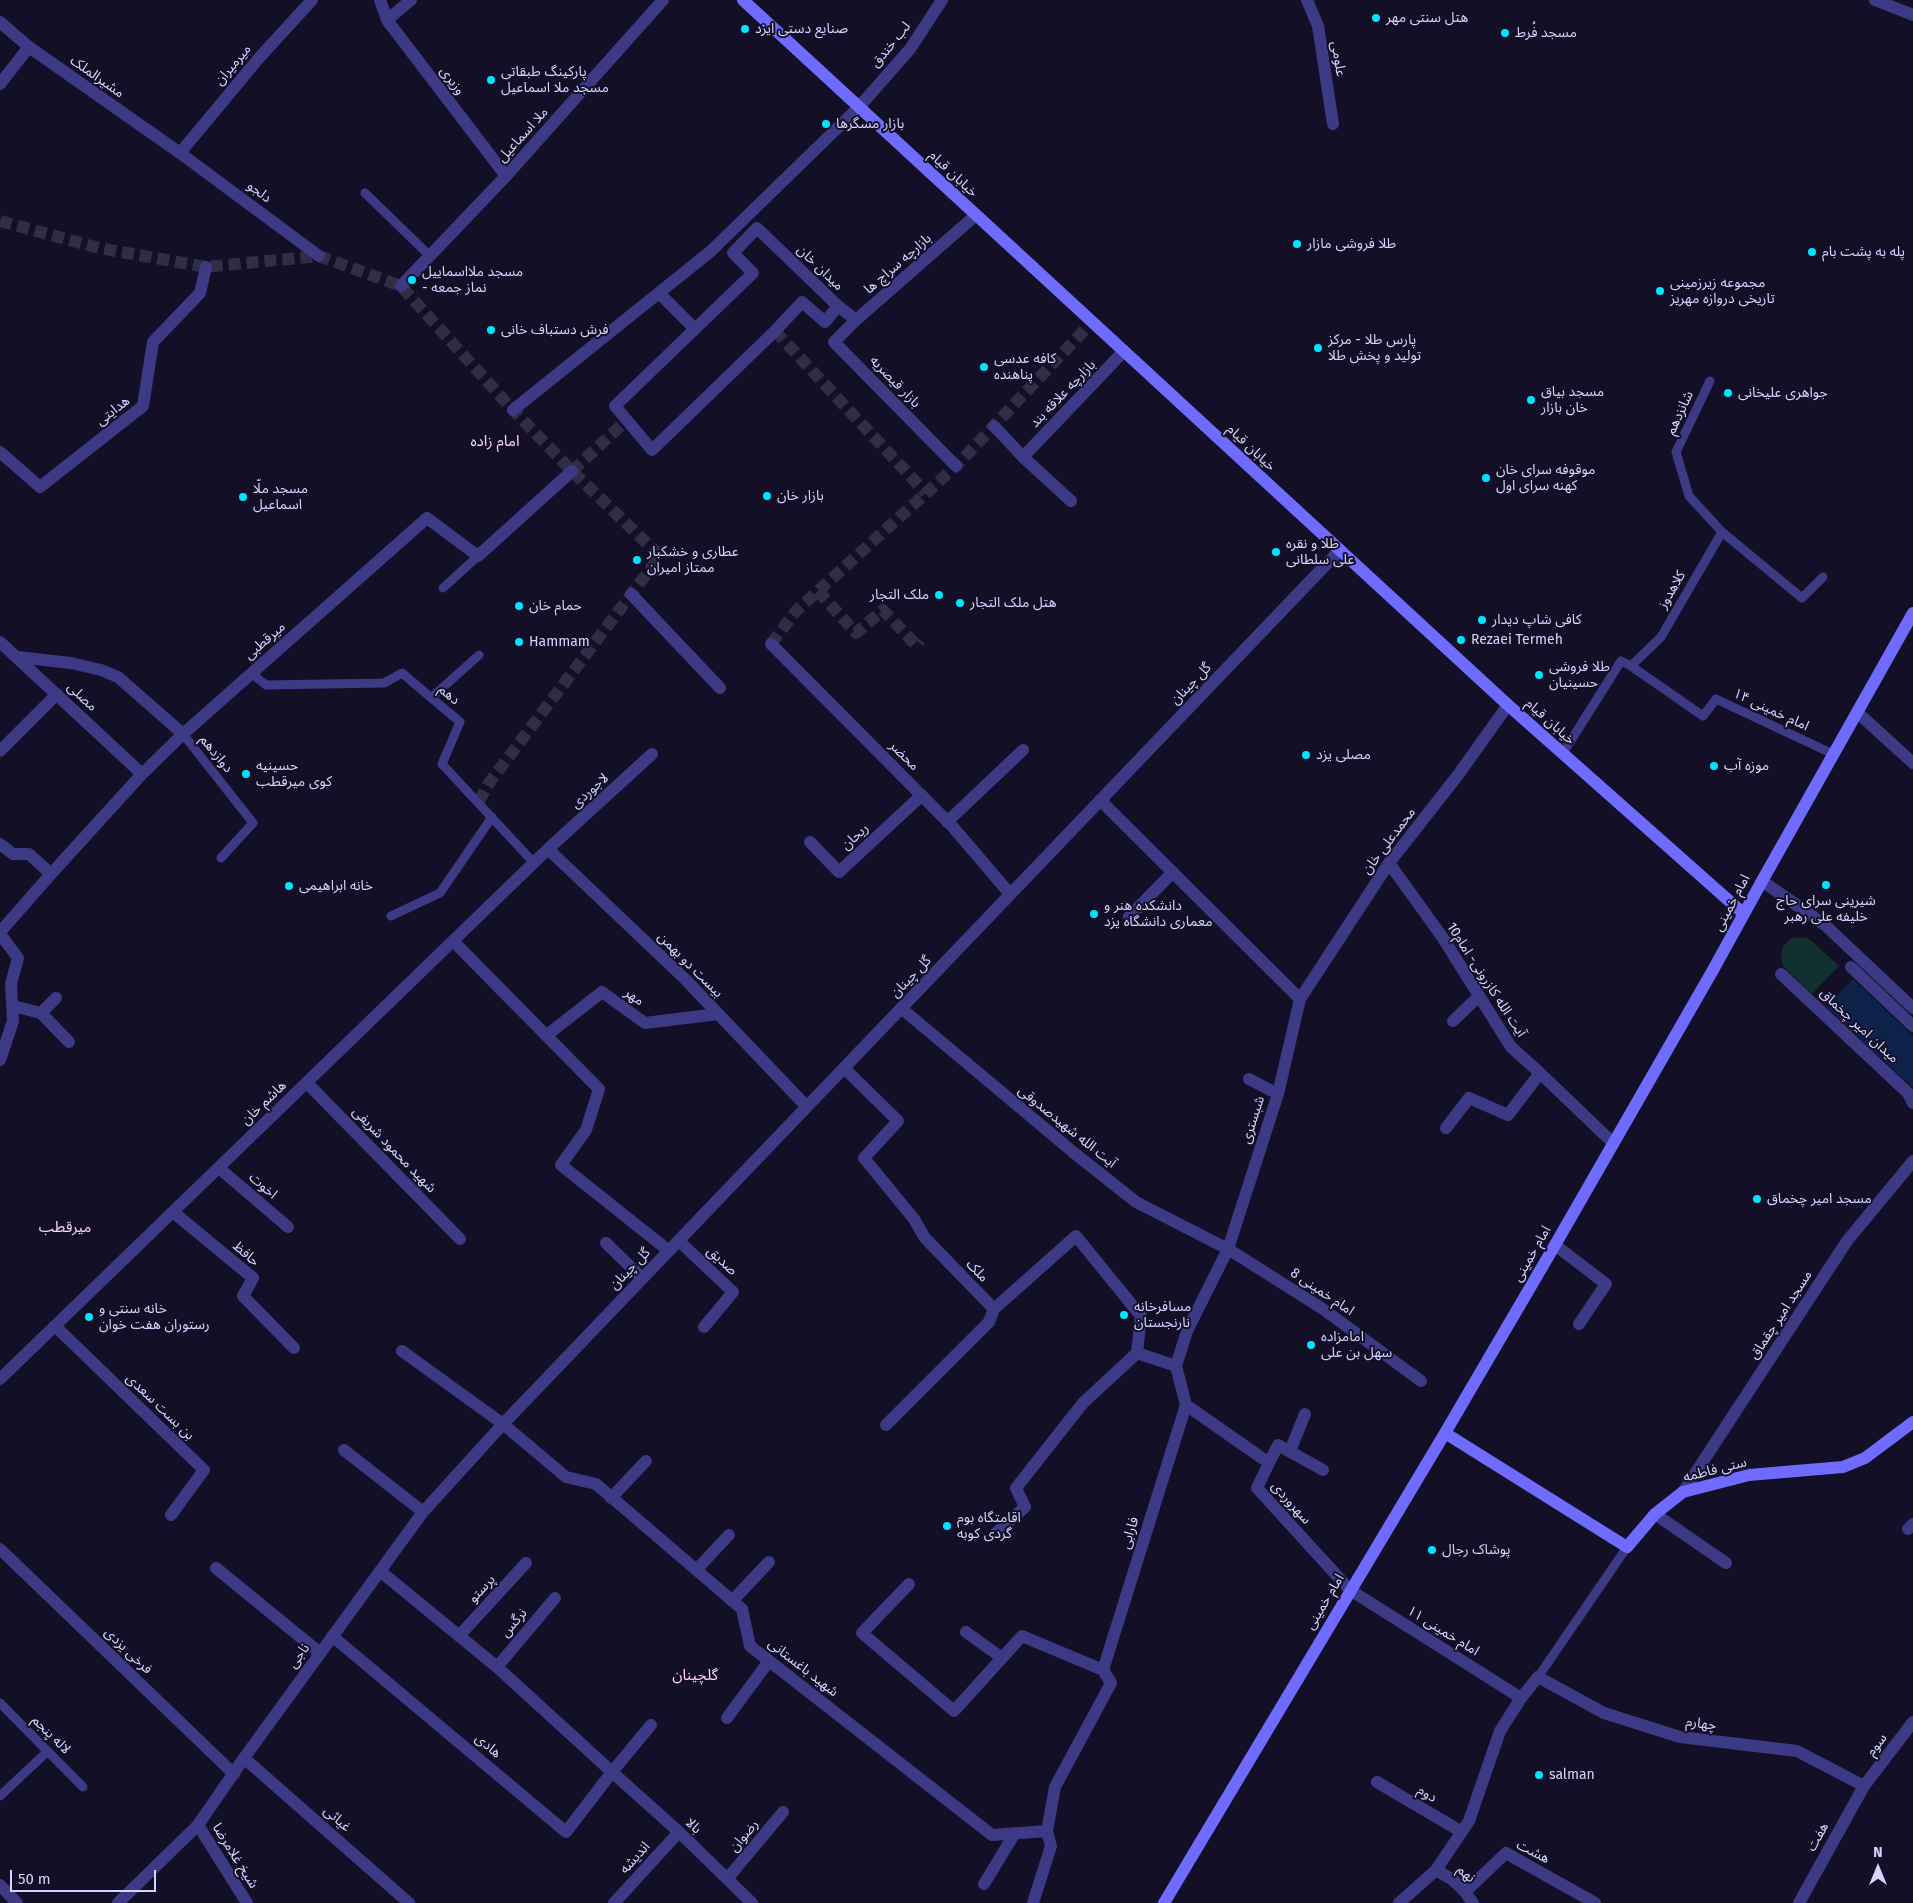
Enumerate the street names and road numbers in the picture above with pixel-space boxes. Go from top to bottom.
street label: لب خندق [867,19,915,71]
street label: علومی [1327,40,1349,78]
street label: میرمیران [211,41,255,89]
street label: مشیرالملک [67,52,127,102]
street label: وزیری [436,63,468,99]
street label: ملا اسماعیل [494,104,552,166]
street label: خیابان قیام [925,147,981,201]
street label: دلجو [244,178,274,206]
street label: بازارچه سراچ ها [861,230,935,298]
street label: میدان خان [793,242,847,294]
street label: بازار قیصریه [866,353,924,411]
street label: بازارچه علاقه بند [1027,357,1099,431]
street label: شانزدهم [1663,388,1697,438]
street label: هدایتی [93,393,133,429]
street label: خیابان قیام [1223,421,1279,475]
street label: کلاهدوز [1654,568,1690,612]
street label: میرقطبی [241,619,289,663]
street label: گل چینان [1167,660,1215,708]
street label: مصلی [63,679,101,715]
street label: دهم [435,681,463,709]
street label: امام خمینی ۱۴ [1730,685,1812,735]
street label: خیابان قیام [1522,695,1578,749]
street label: دوازدهم [196,732,236,776]
street label: محضر [886,738,922,774]
street label: لاجوردی [568,770,612,812]
street label: محمدعلی خان [1359,804,1419,878]
street label: ریحان [838,820,872,854]
street label: امام خمینی [1710,872,1754,934]
street label: آیت الله کازرونی- امام10 [1443,919,1529,1041]
street label: بیست دو بهمن [654,929,726,1001]
street label: گل چینان [887,953,935,1001]
street label: مهر [621,984,647,1010]
street label: میدان امیر چخماق [1816,985,1902,1067]
street label: هاشم خان [238,1077,290,1129]
street label: آیت الله شهیدصدوقی [1014,1082,1120,1172]
street label: شبستری [1237,1094,1269,1146]
street label: شهید محمود شریفی [349,1103,439,1197]
street label: اخوت [245,1169,281,1203]
street label: امام خمینی [1509,1223,1555,1285]
street label: حافظ [229,1238,263,1270]
street label: صدیق [703,1243,741,1279]
street label: گل چینان [606,1245,654,1293]
street label: ملک [962,1256,992,1286]
street label: امام خمینی 8 [1287,1265,1357,1319]
street label: مسجد امیر چقماق [1746,1267,1816,1363]
street label: بن بست سعدی [122,1370,198,1444]
street label: ستی فاطمه [1681,1454,1749,1486]
street label: سهروردی [1267,1478,1315,1528]
street label: فارابی [1117,1515,1143,1551]
street label: امام خمینی [1302,1571,1348,1633]
street label: پرستو [465,1572,499,1606]
street label: امام خمینی ۱۱ [1404,1602,1482,1660]
street label: نرگس [497,1605,531,1641]
street label: فرخی یزدی [101,1624,155,1678]
street label: شهید باغستانی [764,1635,842,1701]
street label: ناجی [284,1640,314,1672]
street label: لاله پنجم [28,1712,74,1758]
street label: چهارم [1685,1714,1717,1734]
street label: هادی [471,1730,505,1762]
street label: سوم [1863,1730,1891,1760]
street label: دوم [1414,1782,1440,1806]
street label: غیاثی [320,1803,354,1835]
street label: بالا [681,1814,705,1838]
street label: رضوان [726,1816,762,1856]
street label: شیخ غلامرضا [208,1820,262,1892]
street label: هفت [1803,1820,1833,1854]
street label: هشت [1513,1837,1553,1867]
street label: اندیشه [616,1838,654,1878]
street label: نهم [1453,1862,1479,1886]

